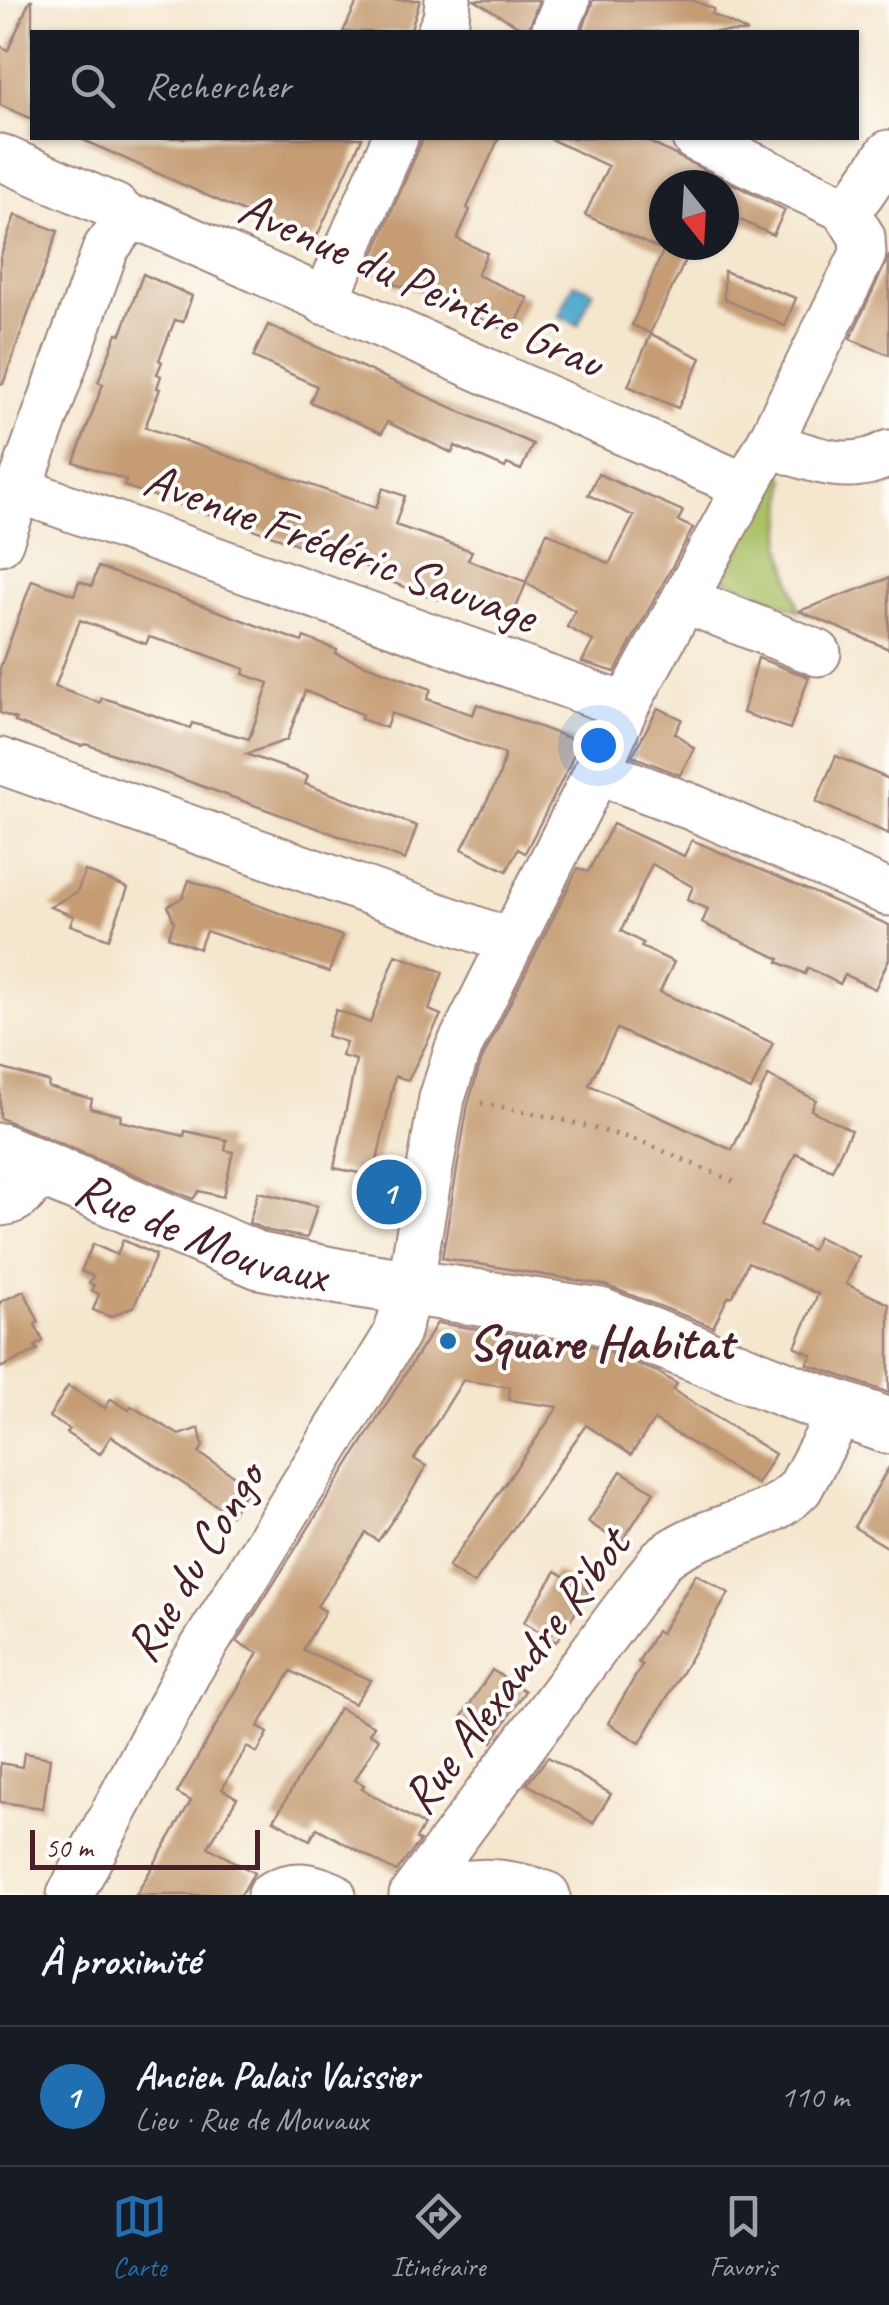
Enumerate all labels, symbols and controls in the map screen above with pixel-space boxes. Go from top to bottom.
search box [30,30,859,140]
icon: search [65,58,120,113]
text: Rechercher [145,62,291,109]
north arrow [649,170,739,260]
street label: Avenue du Peintre Grau [229,176,616,394]
street label: Avenue Frédéric Sauvage [136,447,548,648]
your location [573,720,624,771]
pin: 1 [356,1154,422,1230]
street label: Rue de Mouvaux [66,1157,337,1307]
place label: Square Habitat [468,1311,738,1374]
marker: Square Habitat [437,1330,459,1352]
street label: Rue du Congo [110,1446,281,1673]
street label: Rue Alexandre Ribot [387,1512,646,1826]
scale bar [30,1825,260,1870]
text: 50 m [45,1830,93,1865]
text: À proximité [40,1934,200,1987]
text: Ancien Palais Vaissier [135,2052,419,2099]
text: 1 [65,2076,80,2117]
text: 110 m [780,2076,849,2117]
text: Lieu · Rue de Mouvaux [135,2099,368,2140]
tab: Carte [112,2189,167,2284]
tab: Itinéraire [391,2189,485,2284]
tab: Favoris [709,2189,777,2284]

